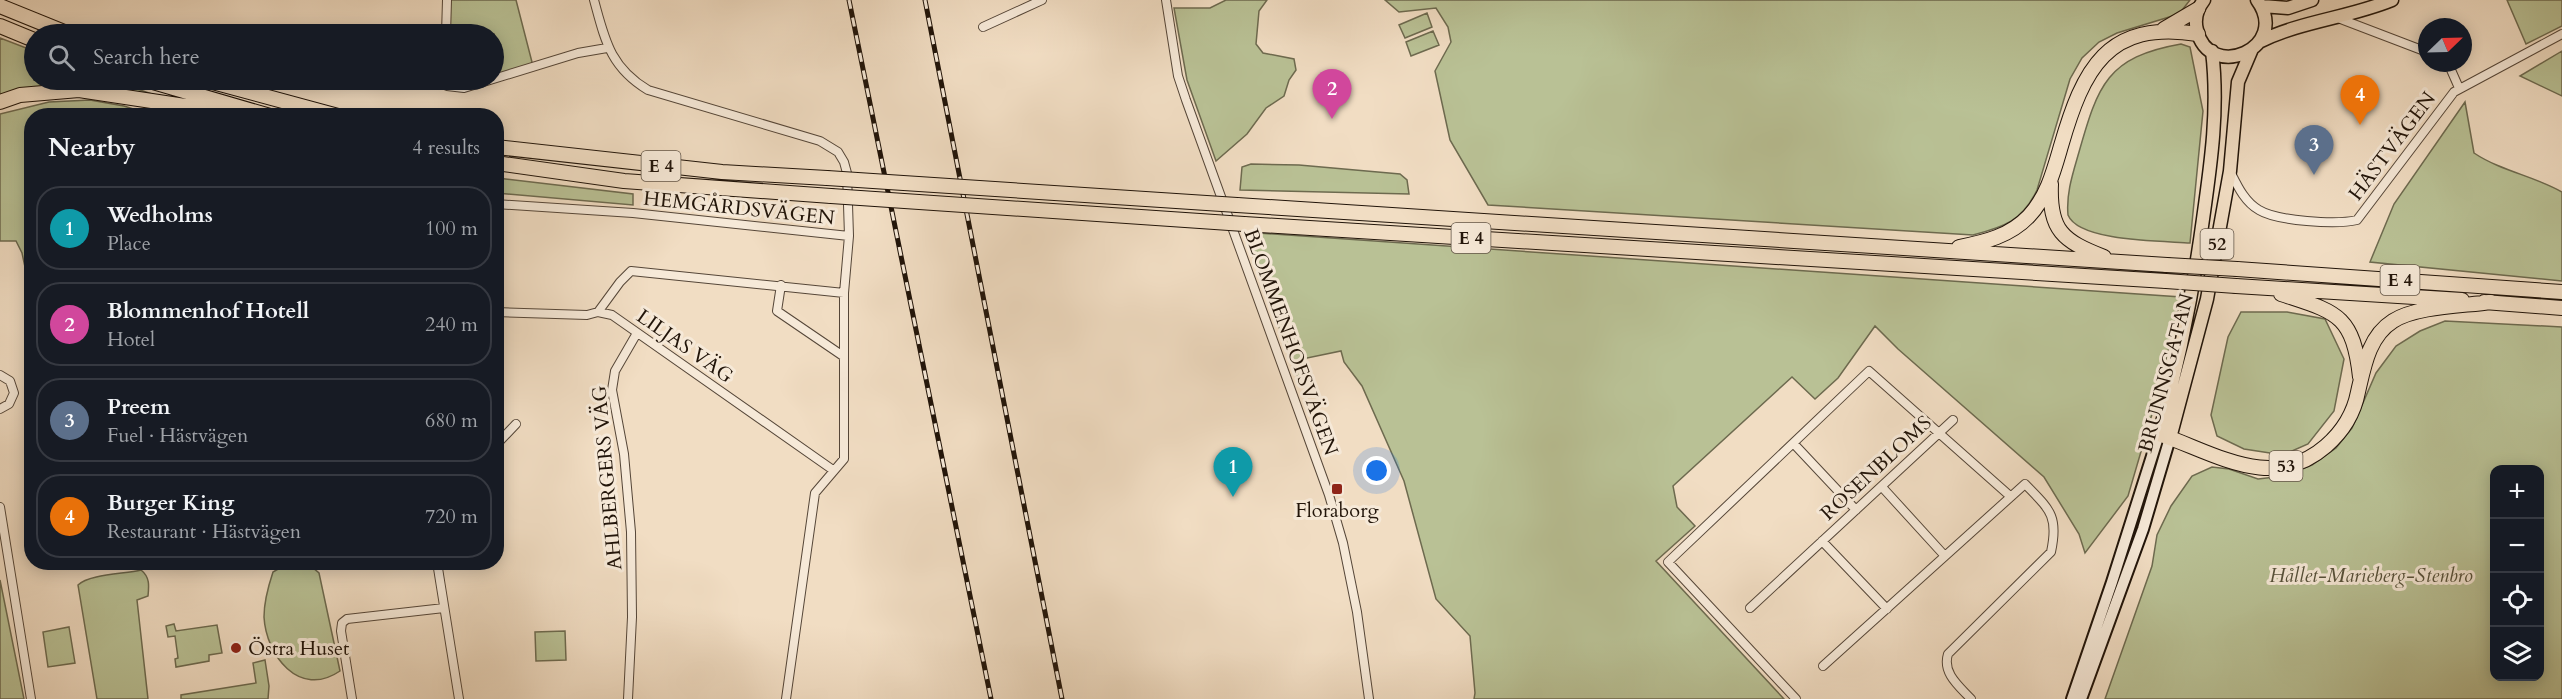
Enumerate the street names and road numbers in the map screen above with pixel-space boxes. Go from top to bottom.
street label: HÄSTVÄGEN [2342,86,2442,206]
road number: E 4 [642,151,680,181]
street label: HEMGÅRDSVÄGEN [642,185,836,231]
road number: E 4 [1452,223,1490,253]
street label: BLOMMENHOFSVÄGEN [1237,225,1345,459]
road number: 52 [2200,229,2234,259]
road number: E 4 [2380,265,2420,295]
street label: BRUNNSGATAN [2132,290,2200,456]
street label: LILJAS VÄG [631,303,739,389]
street label: AHLBERGERS VÄG [585,385,629,571]
street label: ROSENBLOMS [1815,410,1937,526]
road number: 53 [2270,451,2302,481]

